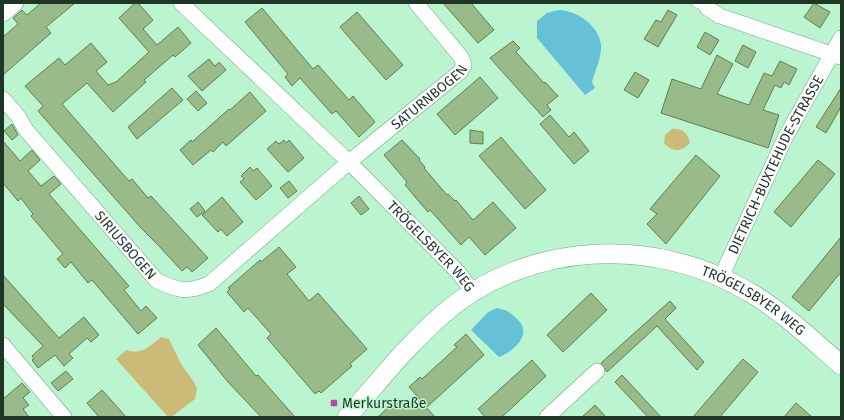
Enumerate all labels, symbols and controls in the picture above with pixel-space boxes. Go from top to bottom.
street label: SATURNBOGEN [388,62,471,133]
street label: DIETRICH-BUXTEHUDE-STRASSE [725,72,827,257]
street label: TRÖGELSBYER WEG [383,198,478,295]
street label: SIRIUSBOGEN [91,207,160,283]
street label: TRÖGELSBYER WEG [699,262,809,339]
place label: Merkurstraße [342,395,426,412]
marker: Merkurstraße [329,398,339,408]

